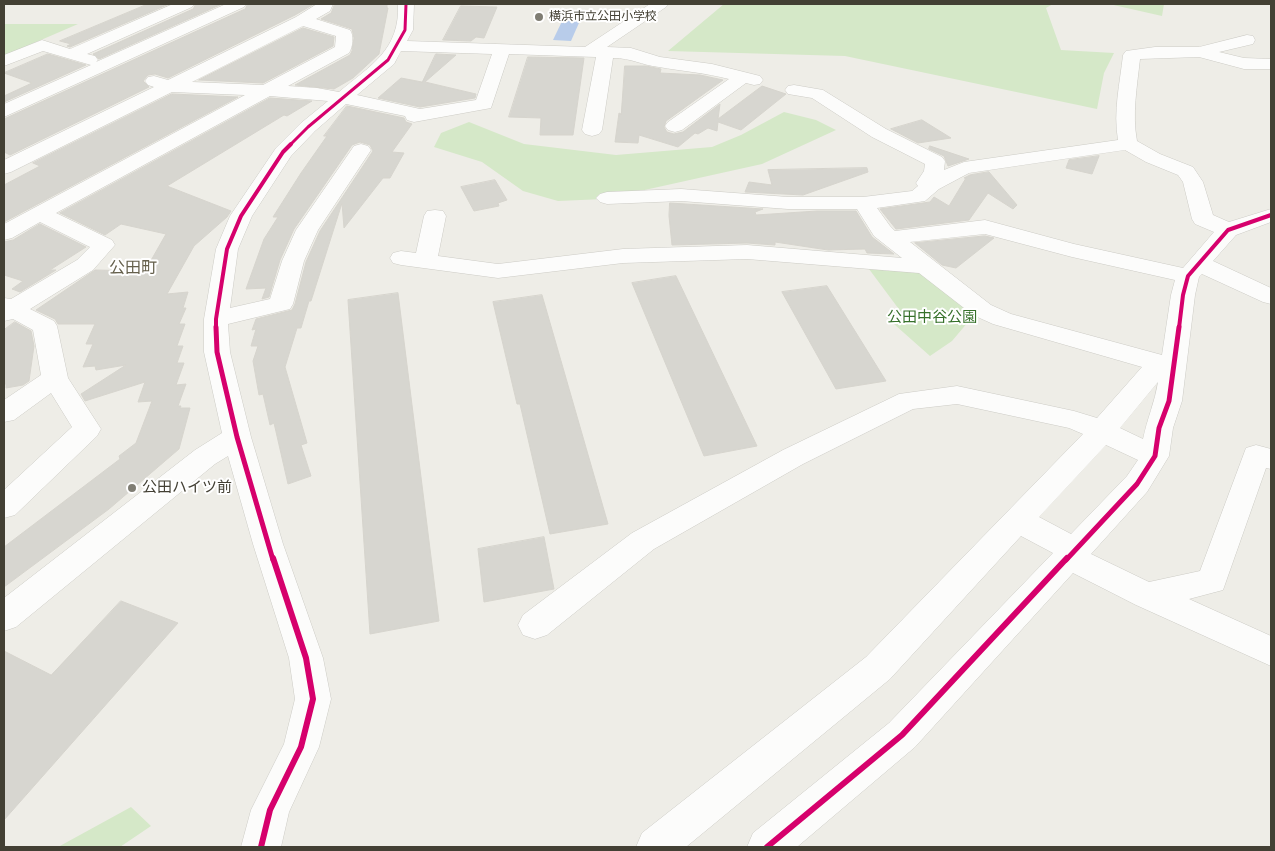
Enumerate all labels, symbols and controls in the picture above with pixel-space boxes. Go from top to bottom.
place label: 横浜市立公田小学校 [549,10,657,24]
marker: 横浜市立公田小学校 [533,11,545,23]
district label: 公田町 [109,258,157,278]
park label: 公田中谷公園 [887,309,977,327]
place label: 公田ハイツ前 [142,479,232,497]
marker: 公田ハイツ前 [126,482,138,494]

